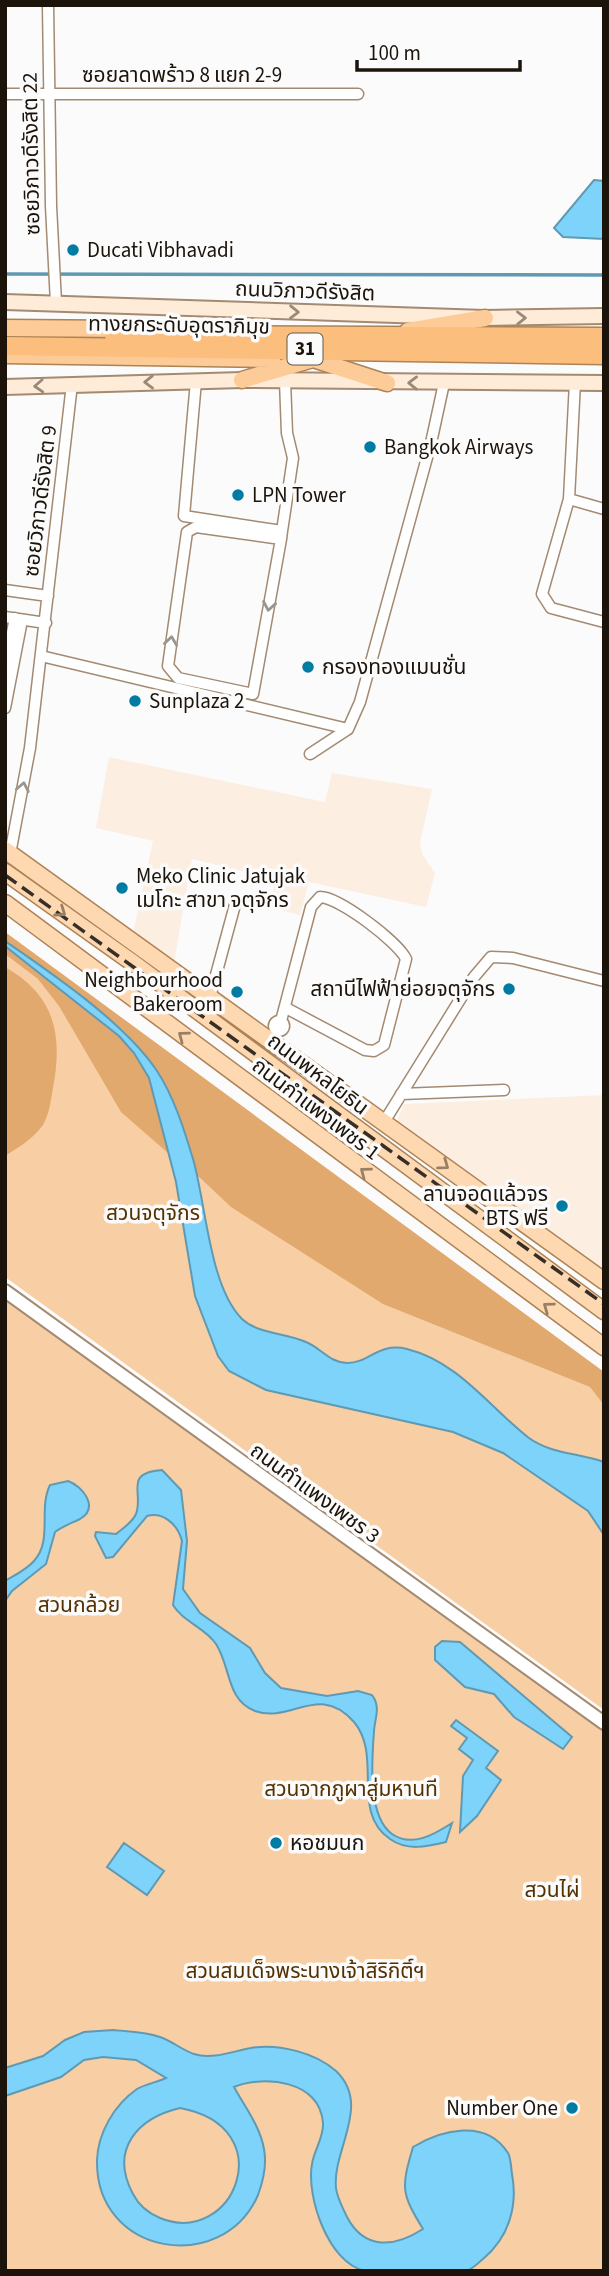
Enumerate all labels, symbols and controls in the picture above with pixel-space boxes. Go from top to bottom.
scale bar [357,28,520,72]
text: 100 m [368,38,421,68]
street label: ซอยลาดพร้าว 8 แยก 2-9 [82,60,282,90]
street label: ซอยวิภาวดีรังสิต 22 [15,72,47,236]
place label: Ducati Vibhavadi [87,235,234,265]
marker: Ducati Vibhavadi [65,242,81,258]
street label: ถนนวิภาวดีรังสิต [234,274,376,308]
one-way arrow [289,304,300,319]
street label: ทางยกระดับอุตราภิมุข [88,308,270,342]
one-way arrow [516,310,527,325]
road number: 31 [288,334,322,364]
one-way arrow [144,374,154,390]
one-way arrow [407,375,418,391]
one-way arrow [33,378,44,393]
street label: ซอยวิภาวดีรังสิต 9 [16,423,64,579]
place label: Bangkok Airways [384,432,534,462]
marker: Bangkok Airways [362,439,378,455]
place label: LPN Tower [252,480,346,510]
marker: LPN Tower [230,487,246,503]
one-way arrow [262,600,277,612]
one-way arrow [163,636,178,647]
place label: กรองทองแมนชั่น [322,652,466,682]
marker: กรองทองแมนชั่น [300,659,316,675]
place label: Sunplaza 2 [149,686,244,716]
marker: Sunplaza 2 [127,693,143,709]
one-way arrow [15,781,30,793]
place label: Meko Clinic Jatujak เมโกะ สาขา จตุจักร [136,861,306,915]
marker: Meko Clinic Jatujak เมโกะ สาขา จตุจักร [114,880,130,896]
one-way arrow [53,904,66,916]
place label: Neighbourhood Bakeroom [84,965,223,1019]
place label: สถานีไฟฟ้าย่อยจตุจักร [310,974,495,1004]
marker: สถานีไฟฟ้าย่อยจตุจักร [501,981,517,997]
marker: Neighbourhood Bakeroom [229,984,245,1000]
street label: ถนนพหลโยธิน [261,1026,375,1122]
one-way arrow [178,1031,191,1044]
street label: ถนนกำแพงเพชร 1 [246,1051,386,1167]
one-way arrow [436,1157,449,1169]
one-way arrow [360,1167,373,1180]
place label: ลานจอดแล้วจร BTS ฟรี [423,1179,548,1233]
park label: สวนจตุจักร [106,1198,200,1228]
marker: ลานจอดแล้วจร BTS ฟรี [554,1198,570,1214]
one-way arrow [544,1302,556,1315]
street label: ถนนกำแพงเพชร 3 [244,1436,386,1550]
park label: สวนกล้วย [38,1590,120,1620]
park label: สวนจากภูผาสู่มหานที [264,1774,438,1804]
place label: หอชมนก [290,1828,364,1858]
marker: หอชมนก [268,1835,284,1851]
park label: สวนไผ่ [524,1875,580,1905]
park label: สวนสมเด็จพระนางเจ้าสิริกิติ์ฯ [185,1956,425,1986]
place label: Number One [446,2093,558,2123]
marker: Number One [564,2100,580,2116]

